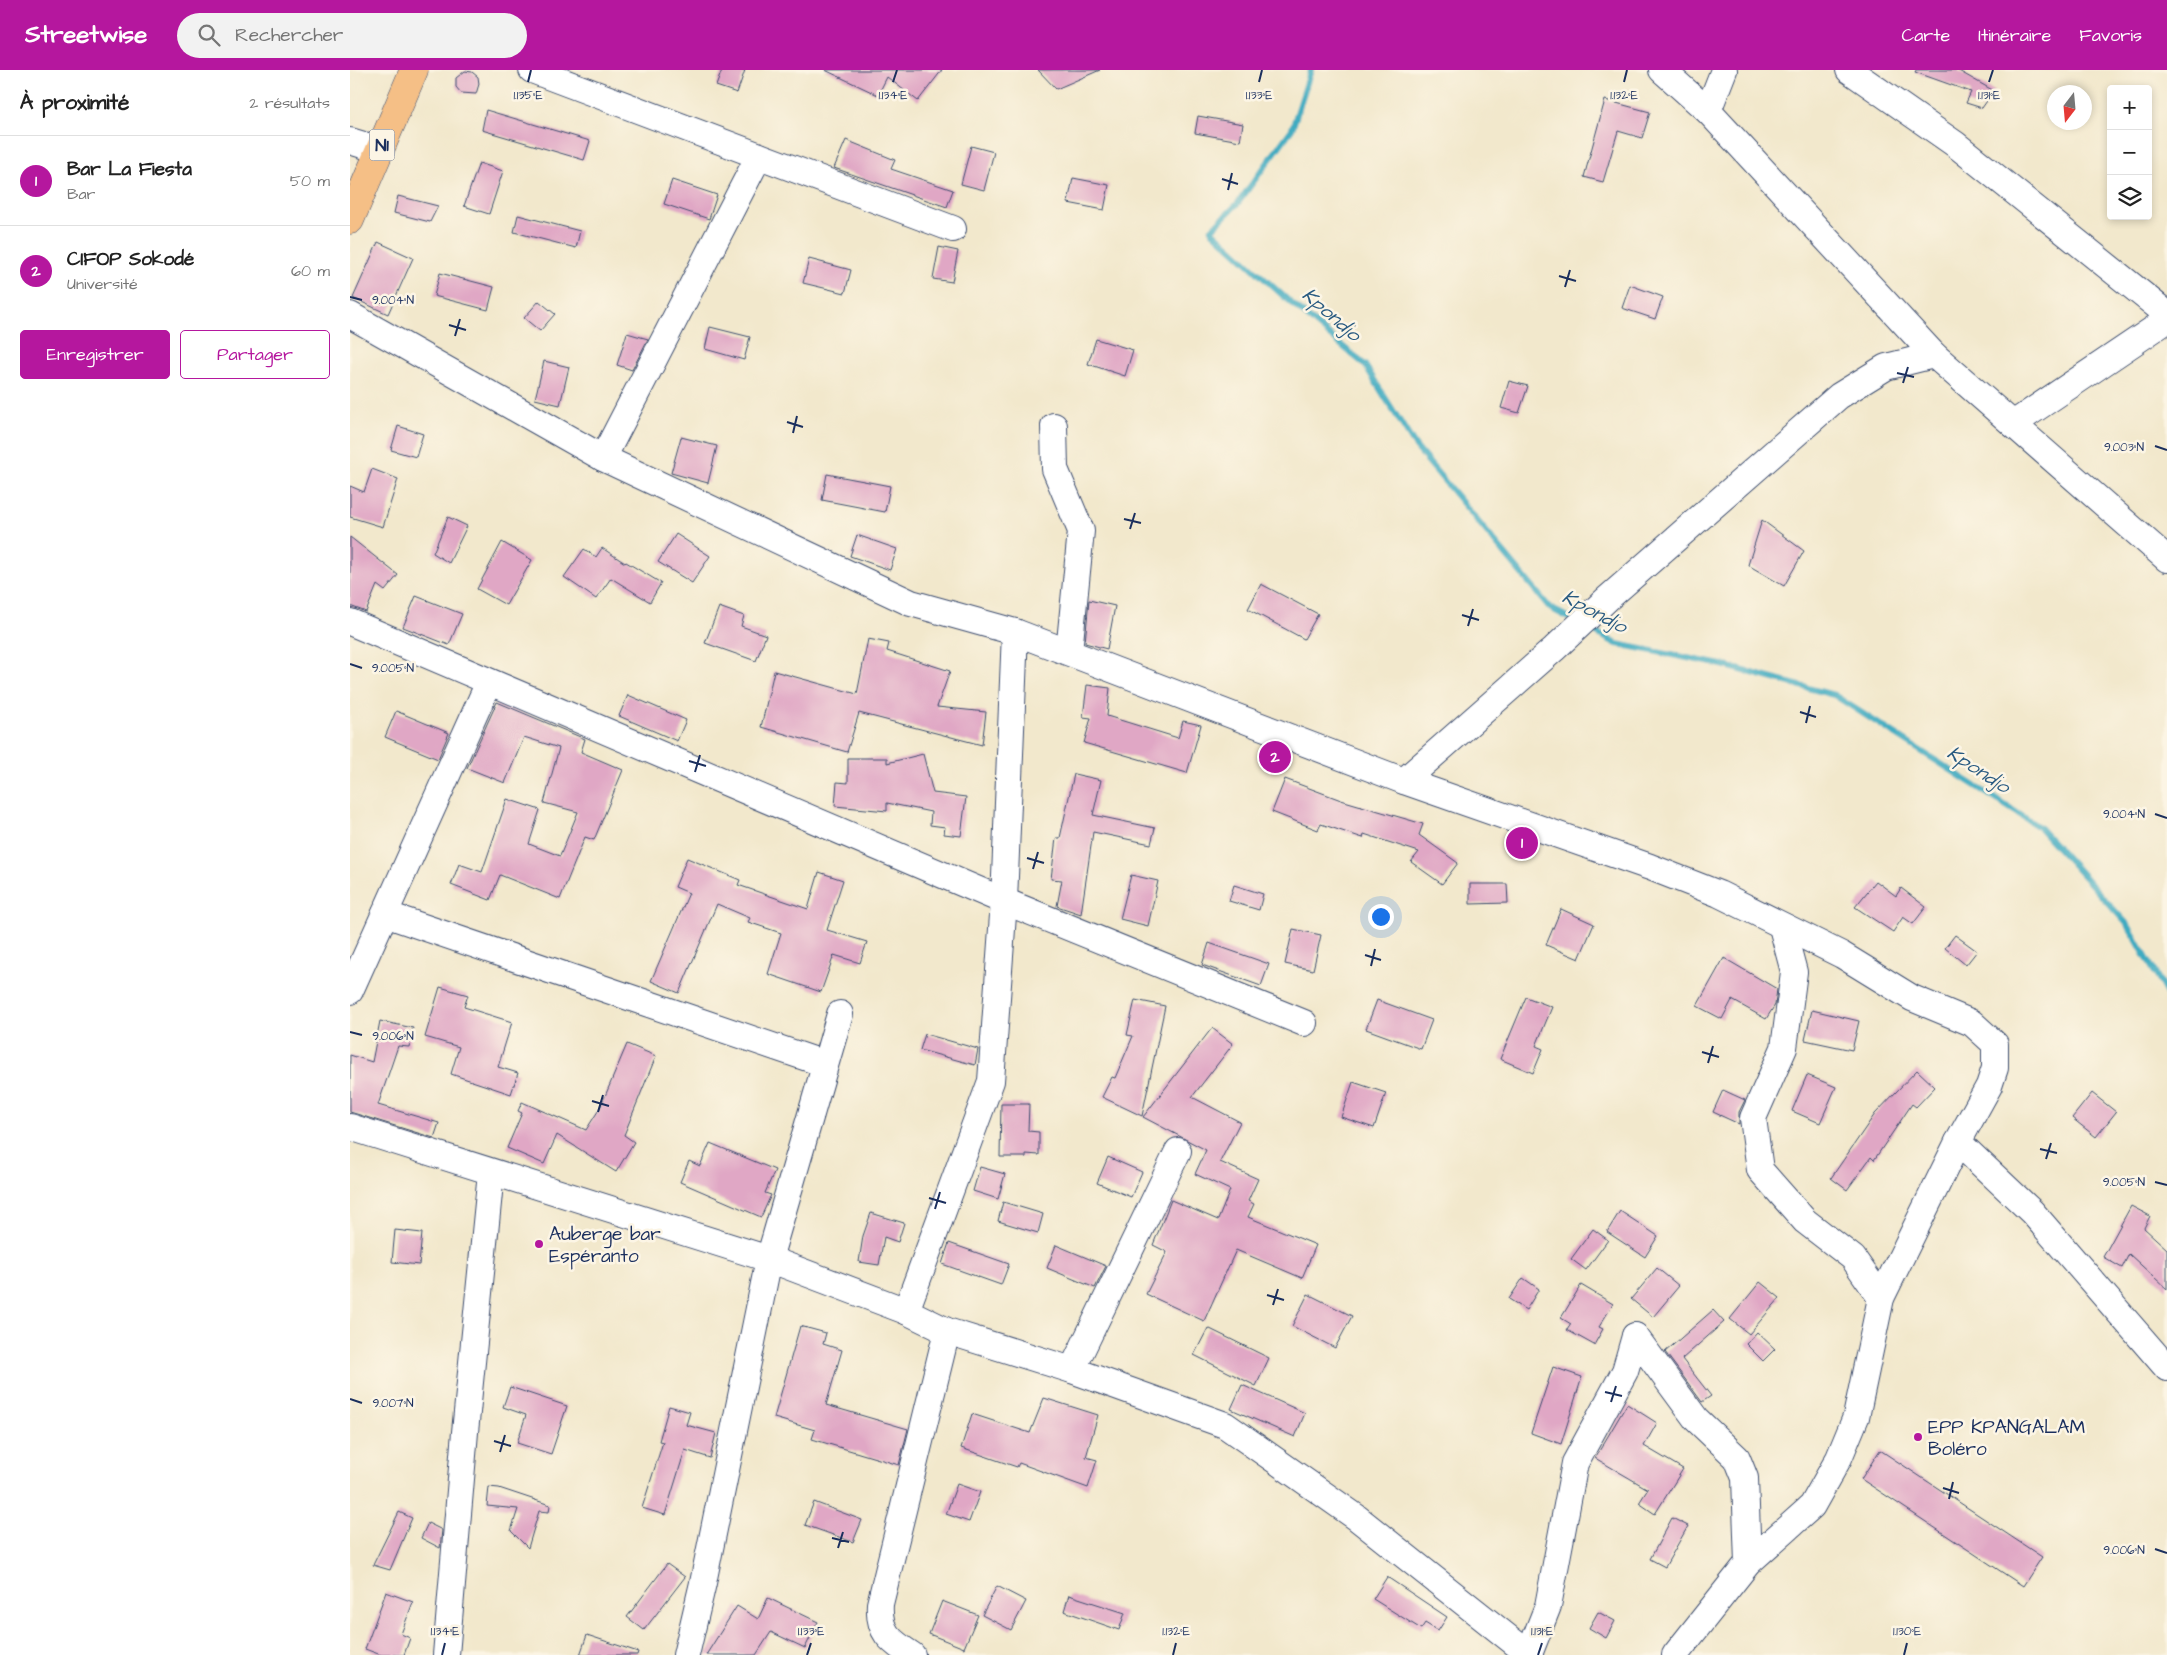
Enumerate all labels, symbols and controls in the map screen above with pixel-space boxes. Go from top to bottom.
search box [177,13,527,58]
text: Streetwise [25,18,147,52]
icon: search [195,21,223,49]
text: Rechercher [235,22,343,49]
text: Carte [1901,23,1950,48]
text: Itinéraire [1978,23,2051,48]
text: Favoris [2079,23,2142,48]
north arrow [2047,85,2092,130]
map controls [2107,85,2152,220]
button: + [2107,85,2152,130]
text: 1.135°E [513,87,543,104]
text: 1.134°E [879,87,907,104]
text: 1.133°E [1246,87,1272,104]
text: 1.132°E [1610,87,1638,104]
text: 1.131°E [1978,87,2000,104]
text: À proximité [20,88,129,117]
text: 2 résultats [249,92,330,114]
road number: N1 [370,130,394,160]
button: − [2107,130,2152,175]
text: Bar La Fiesta [67,156,192,183]
text: 1 [35,170,37,192]
text: 50 m [290,170,330,192]
button: layers [2107,175,2152,220]
text: Bar [67,183,95,205]
text: CIFOP Sokodé [67,246,194,273]
text: 2 [31,260,41,282]
text: 60 m [291,260,330,282]
text: Université [67,273,138,295]
water label: Kpondjo [1296,281,1368,349]
text: 9.004°N [372,292,414,309]
button: Enregistrer [20,330,170,379]
button: Partager [180,330,330,379]
text: 9.003°N [2104,439,2144,456]
water label: Kpondjo [1557,583,1633,641]
text: 9.005°N [372,660,415,677]
pin: 2 [1259,738,1291,776]
water label: Kpondjo [1942,739,2017,801]
text: 9.004°N [2103,806,2145,823]
pin: 1 [1506,824,1538,862]
your location [1368,904,1394,930]
text: 9.006°N [372,1028,414,1045]
text: 9.005°N [2103,1174,2146,1191]
place label: Auberge bar Espéranto [549,1221,661,1270]
marker: Auberge bar Espéranto [533,1238,545,1250]
text: 9.007°N [372,1395,414,1412]
place label: EPP KPANGALAM Boléro [1928,1414,2085,1463]
marker: EPP KPANGALAM Boléro [1912,1431,1924,1443]
text: 9.006°N [2103,1542,2145,1559]
text: 1.134°E [431,1623,459,1640]
text: 1.133°E [798,1623,824,1640]
text: 1.132°E [1162,1623,1190,1640]
text: 1.131°E [1531,1623,1553,1640]
text: 1.130°E [1893,1623,1921,1640]

